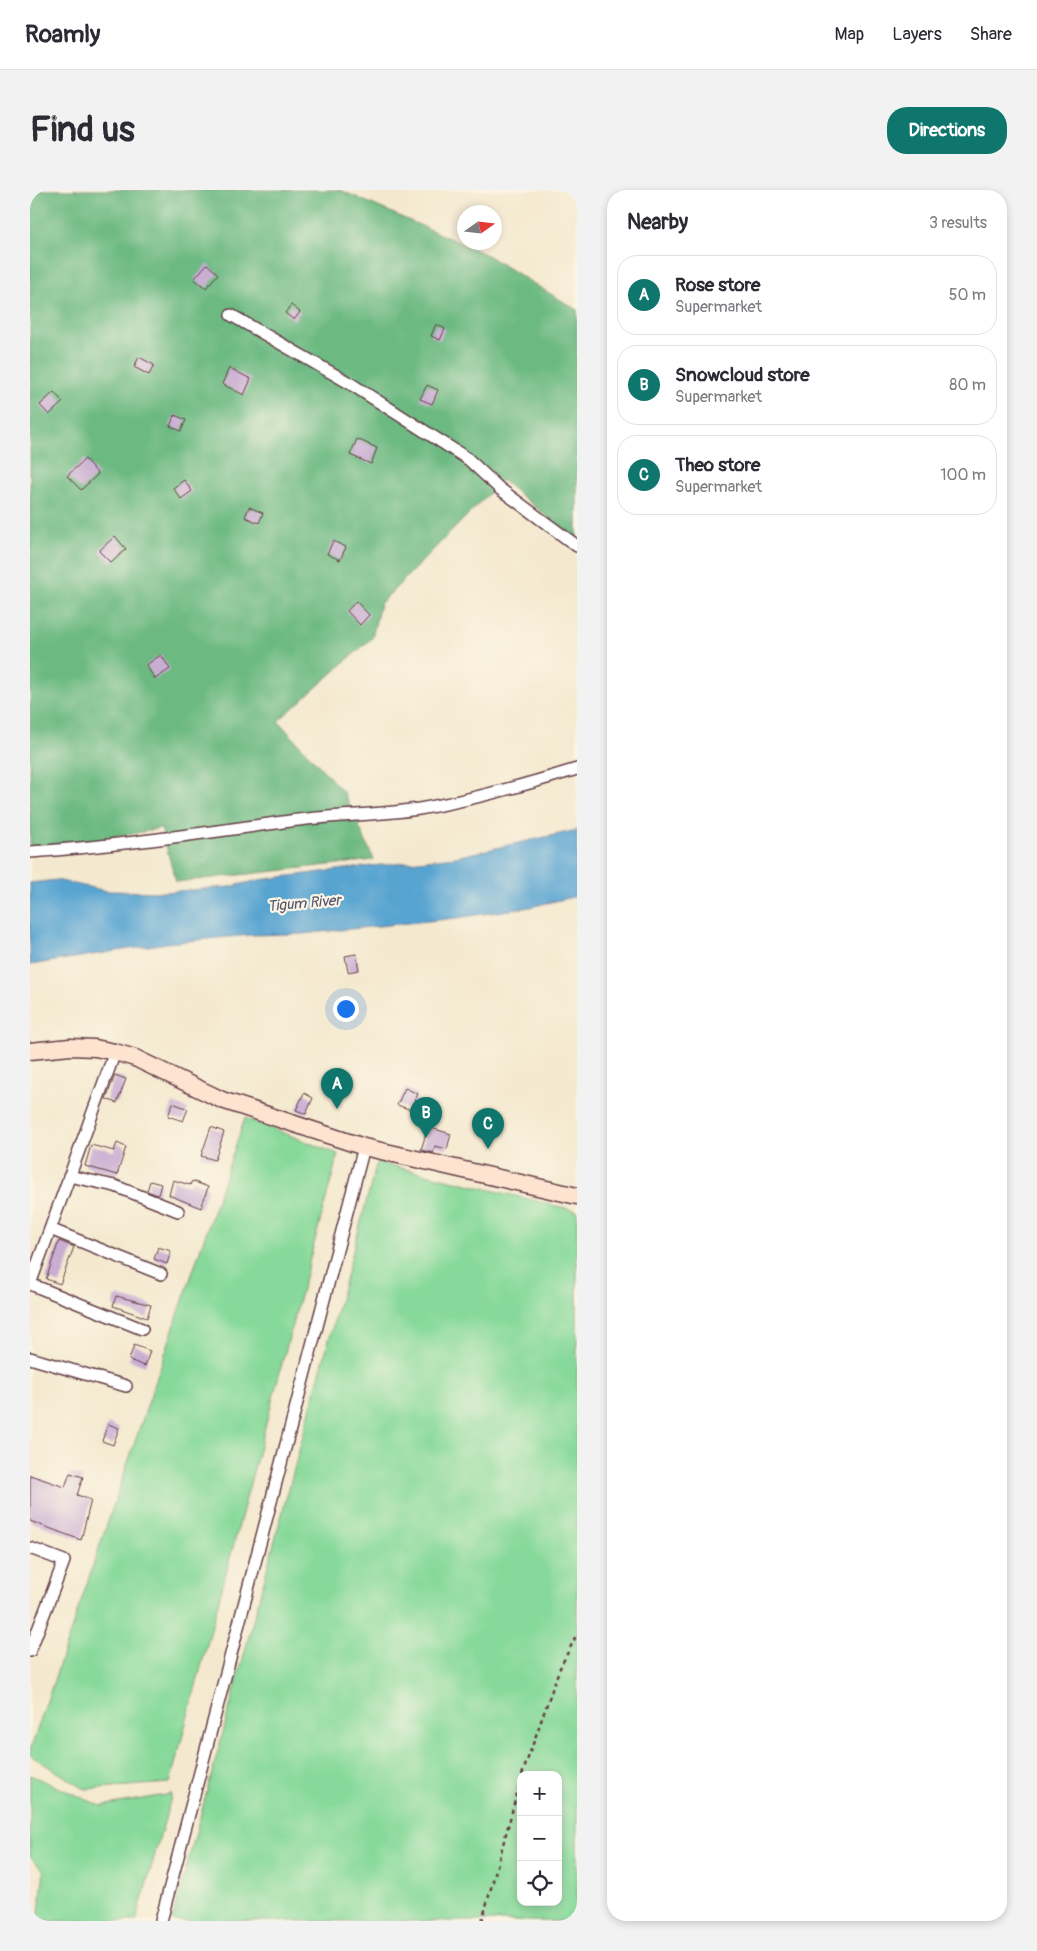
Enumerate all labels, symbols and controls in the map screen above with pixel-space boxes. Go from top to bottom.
text: Roamly [25,20,100,49]
text: Map [835,23,864,46]
text: Layers [892,23,942,46]
text: Share [970,23,1012,46]
button: Directions [887,107,1007,154]
text: Find us [30,108,135,152]
north arrow [457,205,502,250]
text: Nearby [627,209,688,236]
text: 3 results [929,213,987,233]
text: Rose store [675,273,760,297]
text: A [639,285,649,305]
text: 50 m [949,285,986,305]
text: Supermarket [675,297,762,317]
text: Snowcloud store [675,363,810,387]
text: B [639,375,649,395]
text: 80 m [949,375,986,395]
text: Supermarket [675,387,762,407]
text: Theo store [675,453,760,477]
text: C [639,465,649,485]
text: 100 m [940,465,986,485]
text: Supermarket [675,477,762,497]
water label: Tigum River [267,891,343,916]
your location [333,996,359,1022]
pin: A [321,1068,353,1109]
pin: B [410,1097,442,1138]
pin: C [472,1108,504,1149]
map controls [517,1771,562,1906]
button: + [517,1771,562,1816]
button: − [517,1816,562,1861]
button: locate [517,1861,562,1906]

